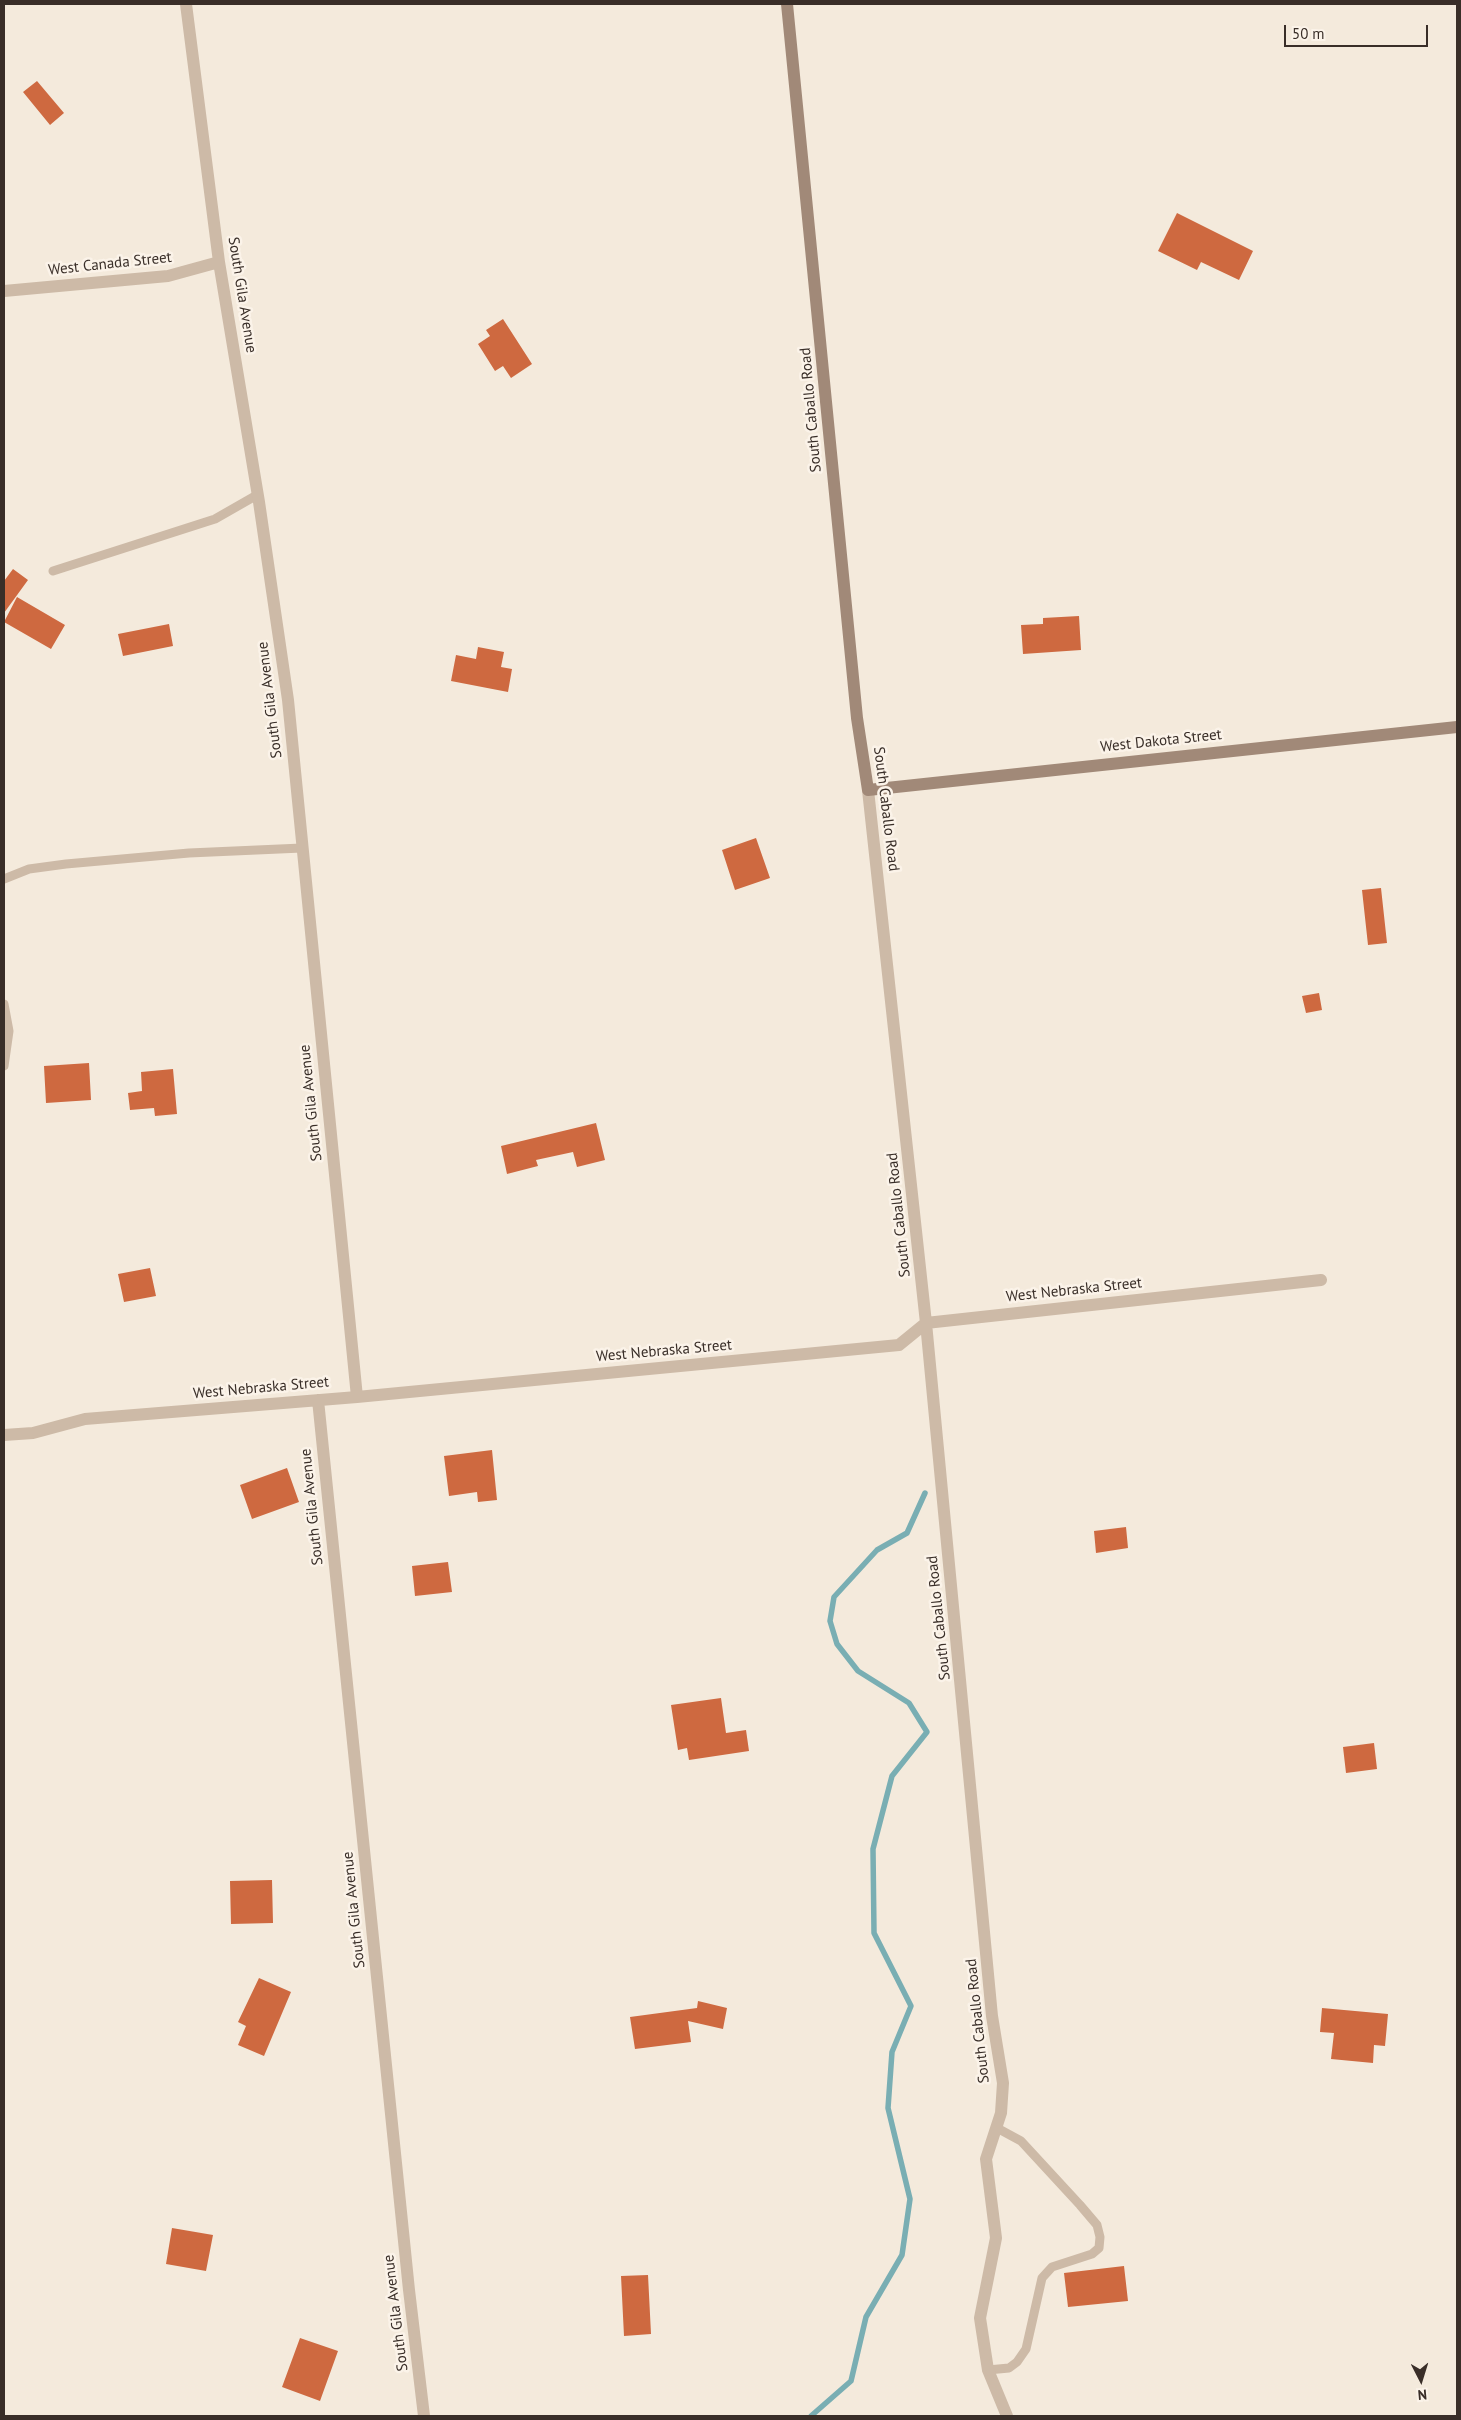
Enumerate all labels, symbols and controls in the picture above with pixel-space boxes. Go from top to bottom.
scale bar [1286,15,1430,47]
text: 50 m [1292,24,1325,43]
street label: South Gila Avenue [224,236,260,354]
street label: West Canada Street [47,249,173,279]
street label: South Caballo Road [797,347,825,473]
street label: South Gila Avenue [254,641,286,759]
street label: West Dakota Street [1099,726,1223,756]
street label: South Caballo Road [869,746,903,872]
street label: South Gila Avenue [296,1044,326,1162]
street label: South Caballo Road [884,1152,914,1278]
street label: West Nebraska Street [1005,1274,1143,1306]
street label: West Nebraska Street [595,1336,733,1366]
street label: West Nebraska Street [192,1373,330,1403]
street label: South Gila Avenue [297,1448,327,1566]
street label: South Caballo Road [924,1555,954,1681]
street label: South Gila Avenue [339,1851,369,1969]
street label: South Caballo Road [963,1958,993,2084]
street label: South Gila Avenue [380,2254,412,2372]
north arrow [1396,2355,1446,2405]
text: N [1417,2386,1428,2404]

